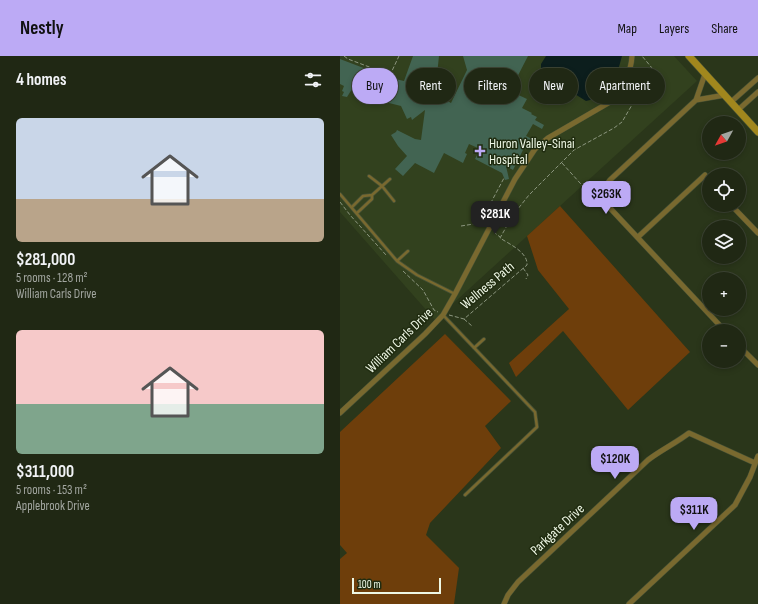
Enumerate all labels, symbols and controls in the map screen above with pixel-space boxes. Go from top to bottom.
text: Nestly [20,17,64,40]
text: Map [617,20,637,37]
text: Layers [659,20,689,37]
text: Share [711,20,738,37]
chip: Buy [352,68,398,104]
chip: Rent [406,68,456,104]
chip: Filters [464,68,521,104]
chip: New [529,68,578,104]
chip: Apartment [586,68,665,104]
icon: filters [302,69,324,91]
text: 4 homes [16,70,67,90]
north arrow [702,116,746,160]
map controls [702,116,746,368]
place label: Huron Valley-Sinai Hospital [489,135,575,168]
icon: home [134,144,206,216]
marker: Huron Valley-Sinai Hospital [474,145,486,157]
button: locate [702,168,746,212]
pin: $263K [578,181,634,215]
text: $263K [591,186,621,202]
pin: $281K [467,201,523,235]
text: $281K [480,206,510,222]
button: layers [702,220,746,264]
text: $281,000 [16,250,75,270]
street label: Wellness Path [457,258,518,313]
text: 5 rooms · 128 m² [16,270,88,286]
button: + [702,272,746,316]
text: William Carls Drive [16,286,97,302]
street label: William Carls Drive [362,304,436,377]
button: − [702,324,746,368]
icon: home [134,356,206,428]
pin: $120K [587,446,643,480]
text: $120K [600,451,630,467]
text: $311,000 [16,462,74,482]
text: 5 rooms · 153 m² [16,482,87,498]
pin: $311K [666,497,722,531]
text: Applebrook Drive [16,498,90,514]
street label: Parkgate Drive [527,500,588,559]
text: $311K [679,502,709,518]
scale bar [352,576,441,595]
text: 100 m [358,578,380,591]

